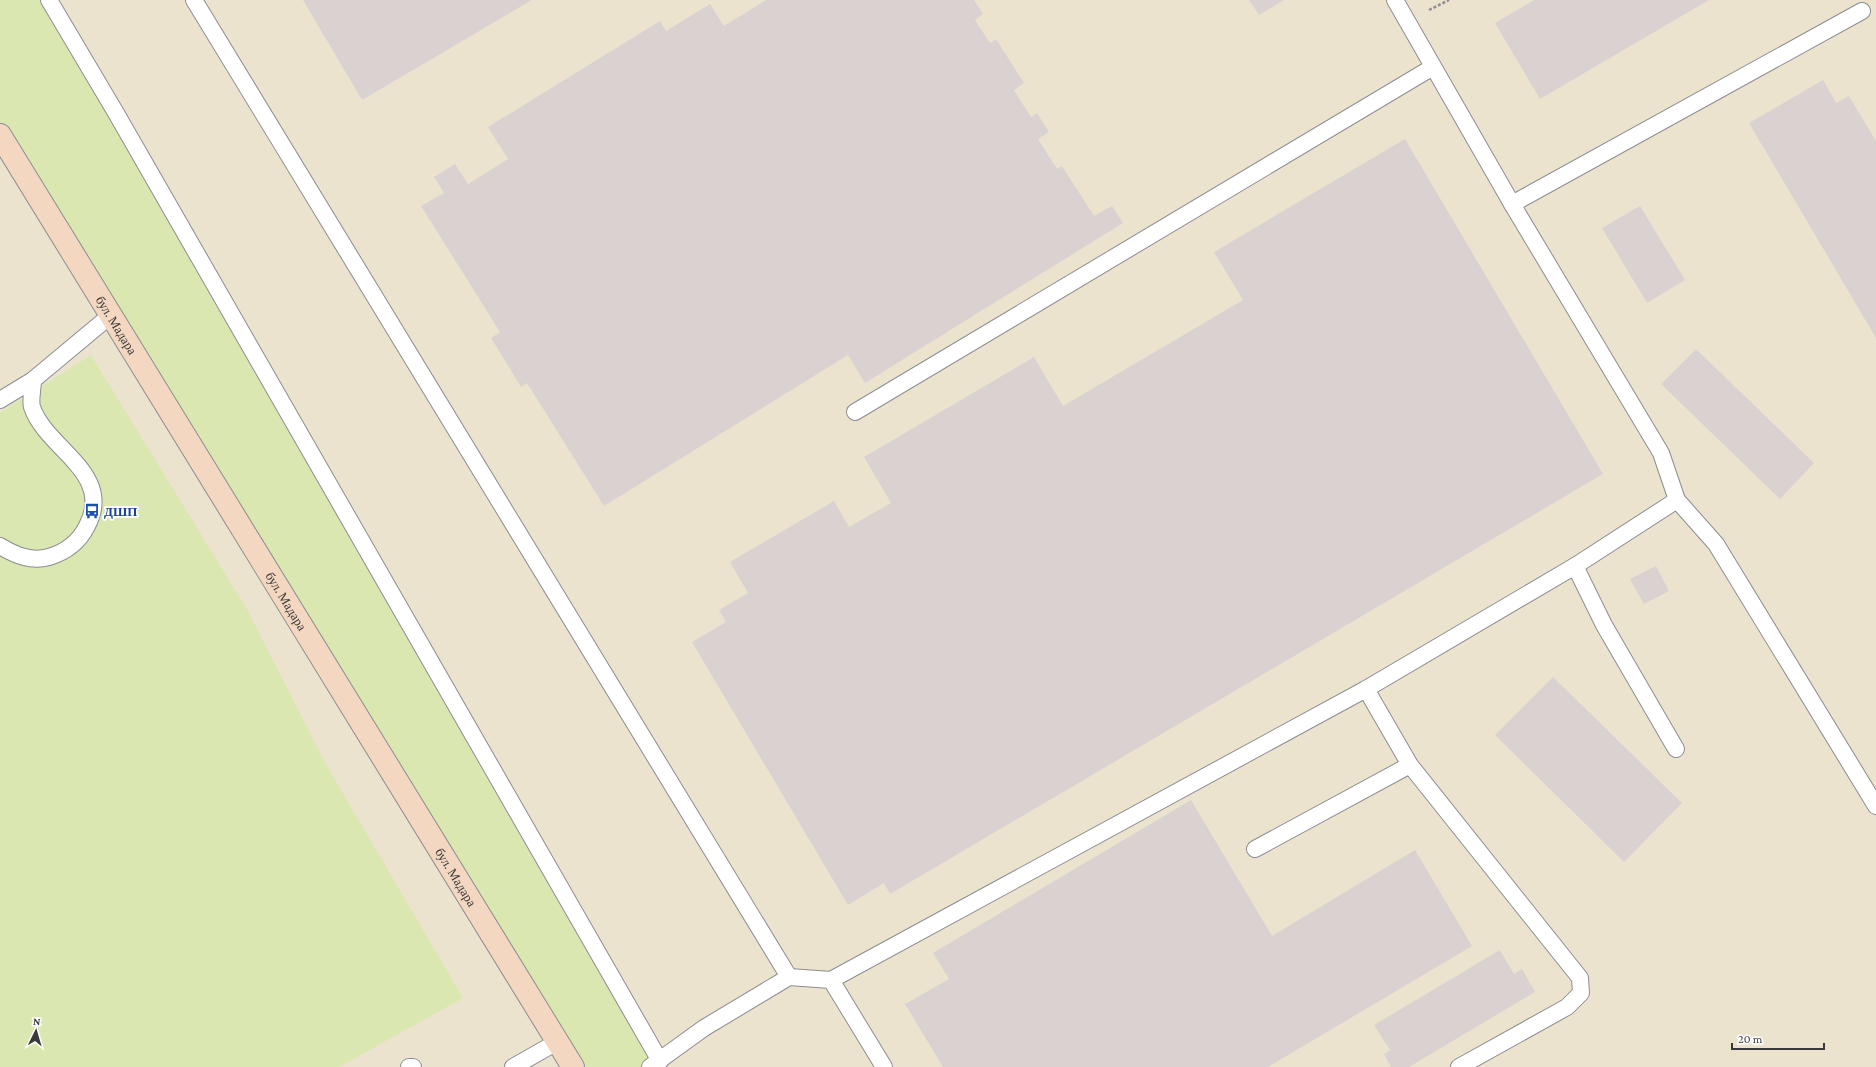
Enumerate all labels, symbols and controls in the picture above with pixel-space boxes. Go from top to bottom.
street label: бул. Мадара [93,293,140,357]
bus stop icon: ДШП [83,502,101,520]
place label: ДШП [104,504,137,519]
street label: бул. Мадара [262,569,310,633]
street label: бул. Мадара [432,845,480,909]
north arrow [16,1011,56,1051]
text: N [33,1015,42,1027]
scale bar [1732,1025,1824,1051]
text: 20 m [1738,1032,1763,1046]

